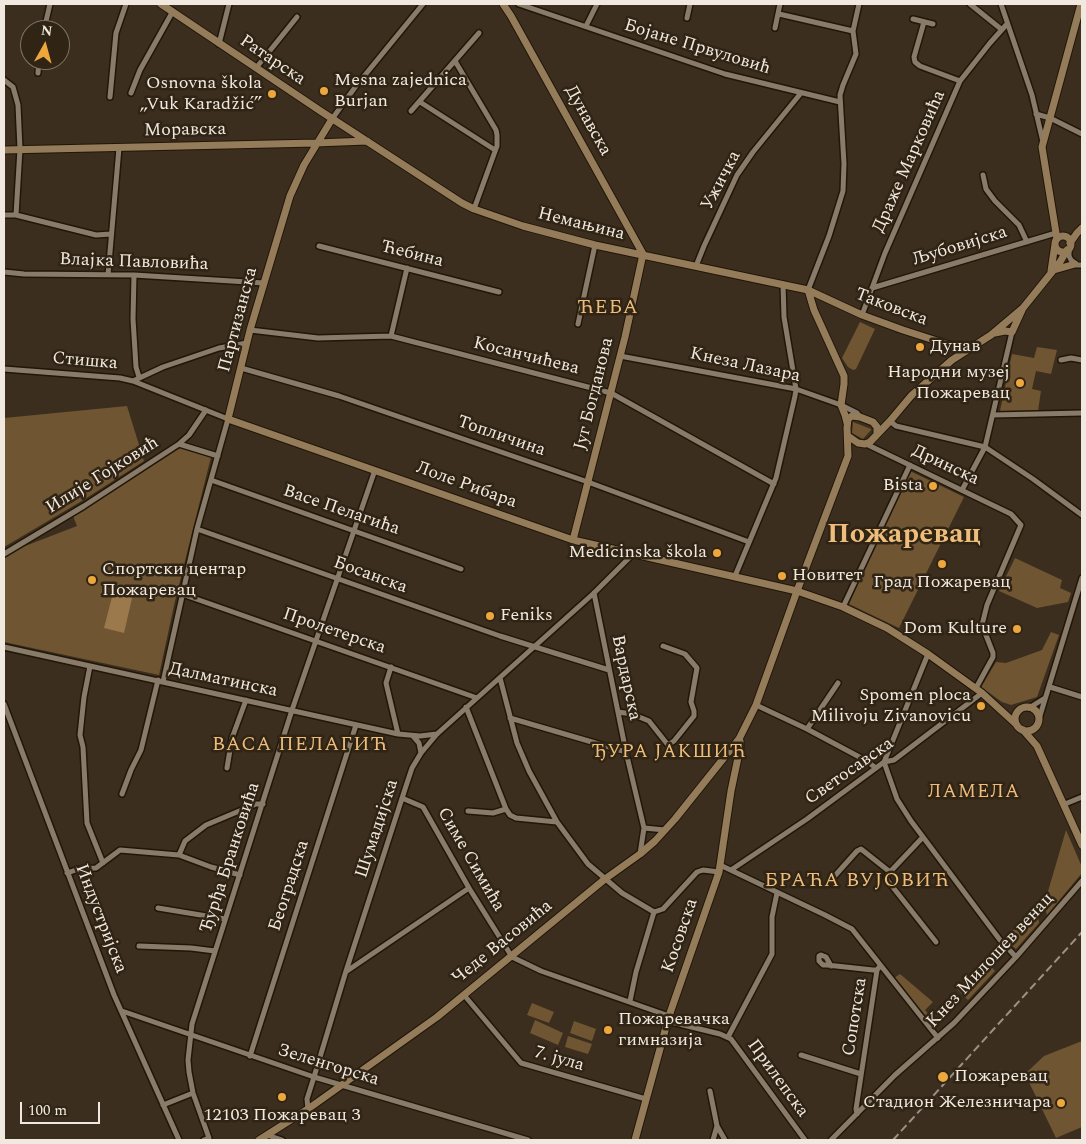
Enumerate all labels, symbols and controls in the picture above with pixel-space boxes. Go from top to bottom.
street label: Бојане Првуловић [621,15,773,81]
text: N [40,19,54,42]
north arrow [20,20,70,70]
street label: Ратарска [235,31,309,91]
place label: Mesna zajednica Burjan [334,70,467,112]
place label: Osnovna škola „Vuk Karadžić” [140,73,262,116]
street label: Дунавска [559,82,615,160]
marker: Mesna zajednica Burjan [318,85,330,97]
street label: Драже Марковића [869,87,951,237]
marker: Osnovna škola „Vuk Karadžić” [266,88,278,100]
street label: Моравска [144,119,226,143]
street label: Ужичка [697,148,747,214]
street label: Немањина [535,204,627,246]
street label: Љубовијска [910,222,1010,272]
street label: Ћебина [379,237,445,273]
street label: Влајка Павловића [59,250,209,276]
street label: Партизанска [215,265,263,375]
street label: Таковска [852,284,930,332]
district label: ЋЕБА [577,297,639,321]
street label: Косанчићева [471,333,581,381]
street label: Југ Богданова [571,335,619,453]
place label: Дунав [930,336,980,358]
marker: Дунав [914,341,926,353]
street label: Кнеза Лазара [688,344,802,388]
street label: Стишка [51,348,119,376]
place label: Народни музеј Пожаревац [887,362,1010,404]
marker: Народни музеј Пожаревац [1014,377,1026,389]
street label: Топличина [454,412,548,462]
street label: Илије Гојковић [43,433,163,519]
street label: Дринска [908,441,982,491]
street label: Лоле Рибара [413,458,519,514]
place label: Bista [883,475,923,497]
marker: Bista [927,480,939,492]
street label: Васе Пелагића [280,481,402,541]
district label: Пожаревац [827,520,981,554]
place label: Medicinska škola [568,542,707,564]
marker: Medicinska škola [711,547,723,559]
street label: Босанска [330,553,410,599]
marker: Град Пожаревац [936,558,948,570]
place label: Спортски центар Пожаревац [102,559,246,602]
place label: Новитет [792,565,863,587]
marker: Новитет [776,570,788,582]
place label: Град Пожаревац [873,572,1011,594]
marker: Спортски центар Пожаревац [86,574,98,586]
street label: Пролетерска [280,604,388,660]
place label: Feniks [500,605,553,627]
marker: Feniks [484,610,496,622]
place label: Dom Kulture [903,618,1007,640]
marker: Dom Kulture [1011,623,1023,635]
street label: Вардарска [605,633,645,723]
street label: Далматинска [167,659,279,703]
place label: Spomen ploca Milivoju Zivanovicu [811,685,971,728]
marker: Spomen ploca Milivoju Zivanovicu [975,700,987,712]
district label: ВАСА ПЕЛАГИЋ [210,734,390,758]
street label: Светосавска [802,734,898,810]
district label: ЂУРА ЈАКШИЋ [590,742,748,764]
street label: Шумадијска [352,777,404,881]
street label: Ђурђа Бранковића [196,780,266,936]
district label: ЛАМЕЛА [927,782,1021,804]
street label: Симе Симића [432,804,508,916]
street label: Београдска [265,838,315,934]
street label: Индустријска [69,861,131,977]
district label: БРАЋА ВУЈОВИЋ [763,870,951,894]
street label: Кнез Милошев венац [923,889,1059,1033]
street label: Чеде Васовића [449,896,557,990]
street label: Косовска [658,896,704,976]
street label: Сопотска [839,976,873,1058]
place label: Пожаревачка гимназија [618,1009,730,1052]
marker: Пожаревачка гимназија [602,1024,614,1036]
street label: Прилепска [741,1036,813,1122]
street label: Зеленгорска [275,1040,381,1092]
street label: 7. јула [532,1043,586,1077]
place label: Пожаревац [954,1066,1048,1088]
marker: Пожаревац [936,1070,950,1084]
marker: 12103 Пожаревац 3 [276,1091,288,1103]
scale bar [22,1092,102,1124]
place label: Стадион Железничара [863,1092,1051,1114]
marker: Стадион Железничара [1055,1097,1067,1109]
text: 100 m [28,1099,67,1122]
place label: 12103 Пожаревац 3 [203,1105,361,1127]

